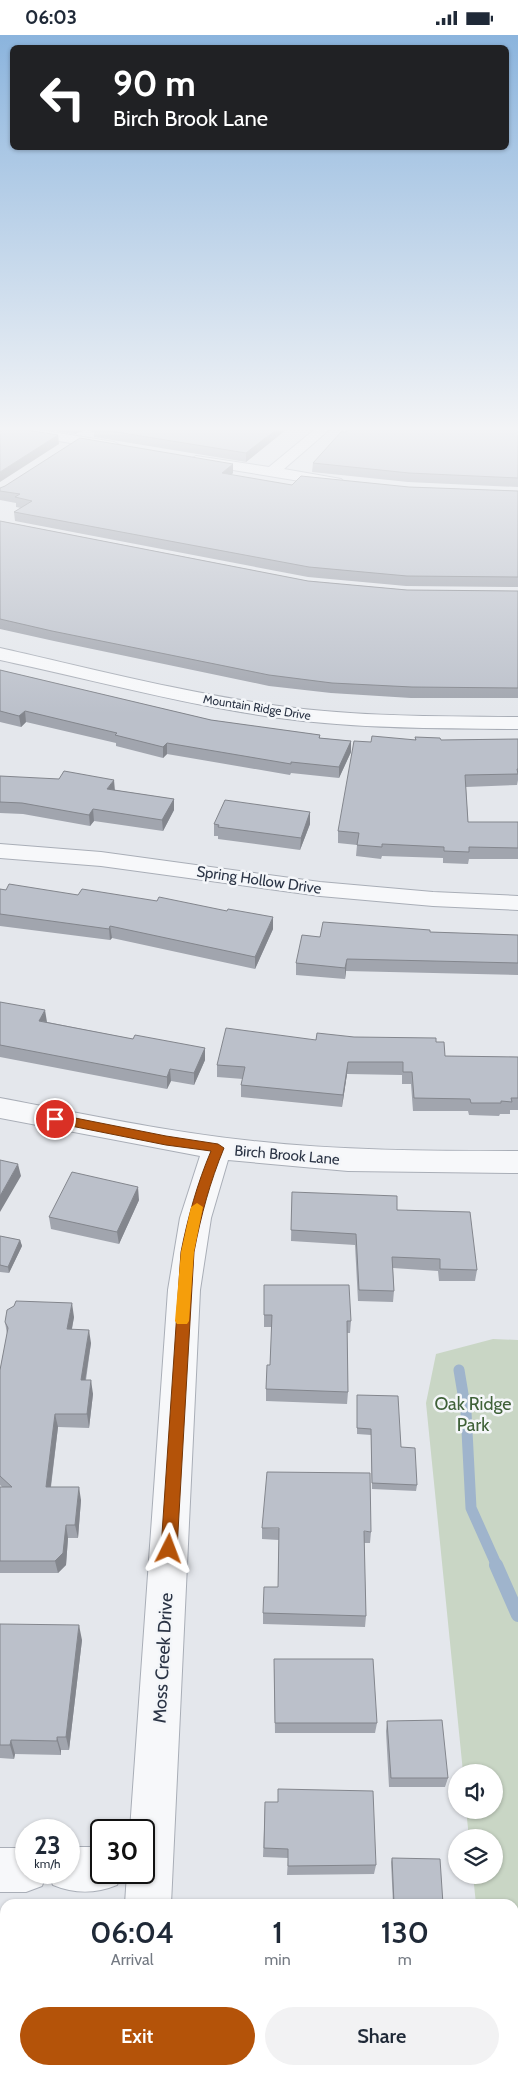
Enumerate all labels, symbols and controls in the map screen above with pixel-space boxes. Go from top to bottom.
text: 06:03 [25,6,77,29]
text: 90 m [113,62,196,105]
icon: left [30,65,95,130]
text: Birch Brook Lane [113,105,268,132]
street label: Mountain Ridge Drive [202,691,312,723]
street label: Spring Hollow Drive [195,862,323,898]
pin [34,1098,76,1140]
icon: arrive [41,1105,69,1133]
street label: Birch Brook Lane [234,1141,341,1169]
park label: Oak Ridge Park [434,1393,512,1436]
position arrow [142,1522,194,1574]
street label: Moss Creek Drive [149,1592,177,1724]
map controls [448,1764,503,1884]
button: sound [448,1764,503,1819]
speed limit sign: 30 [90,1819,155,1884]
button: layers [448,1829,503,1884]
text: 23 [34,1830,61,1860]
text: km/h [34,1856,61,1871]
text: 06:04 [90,1914,174,1951]
text: 1 [272,1914,283,1951]
text: 130 [381,1914,429,1951]
text: Arrival [111,1950,153,1969]
text: min [264,1950,291,1969]
text: m [398,1950,412,1969]
button: Exit [20,2007,255,2065]
button: Share [265,2007,499,2065]

